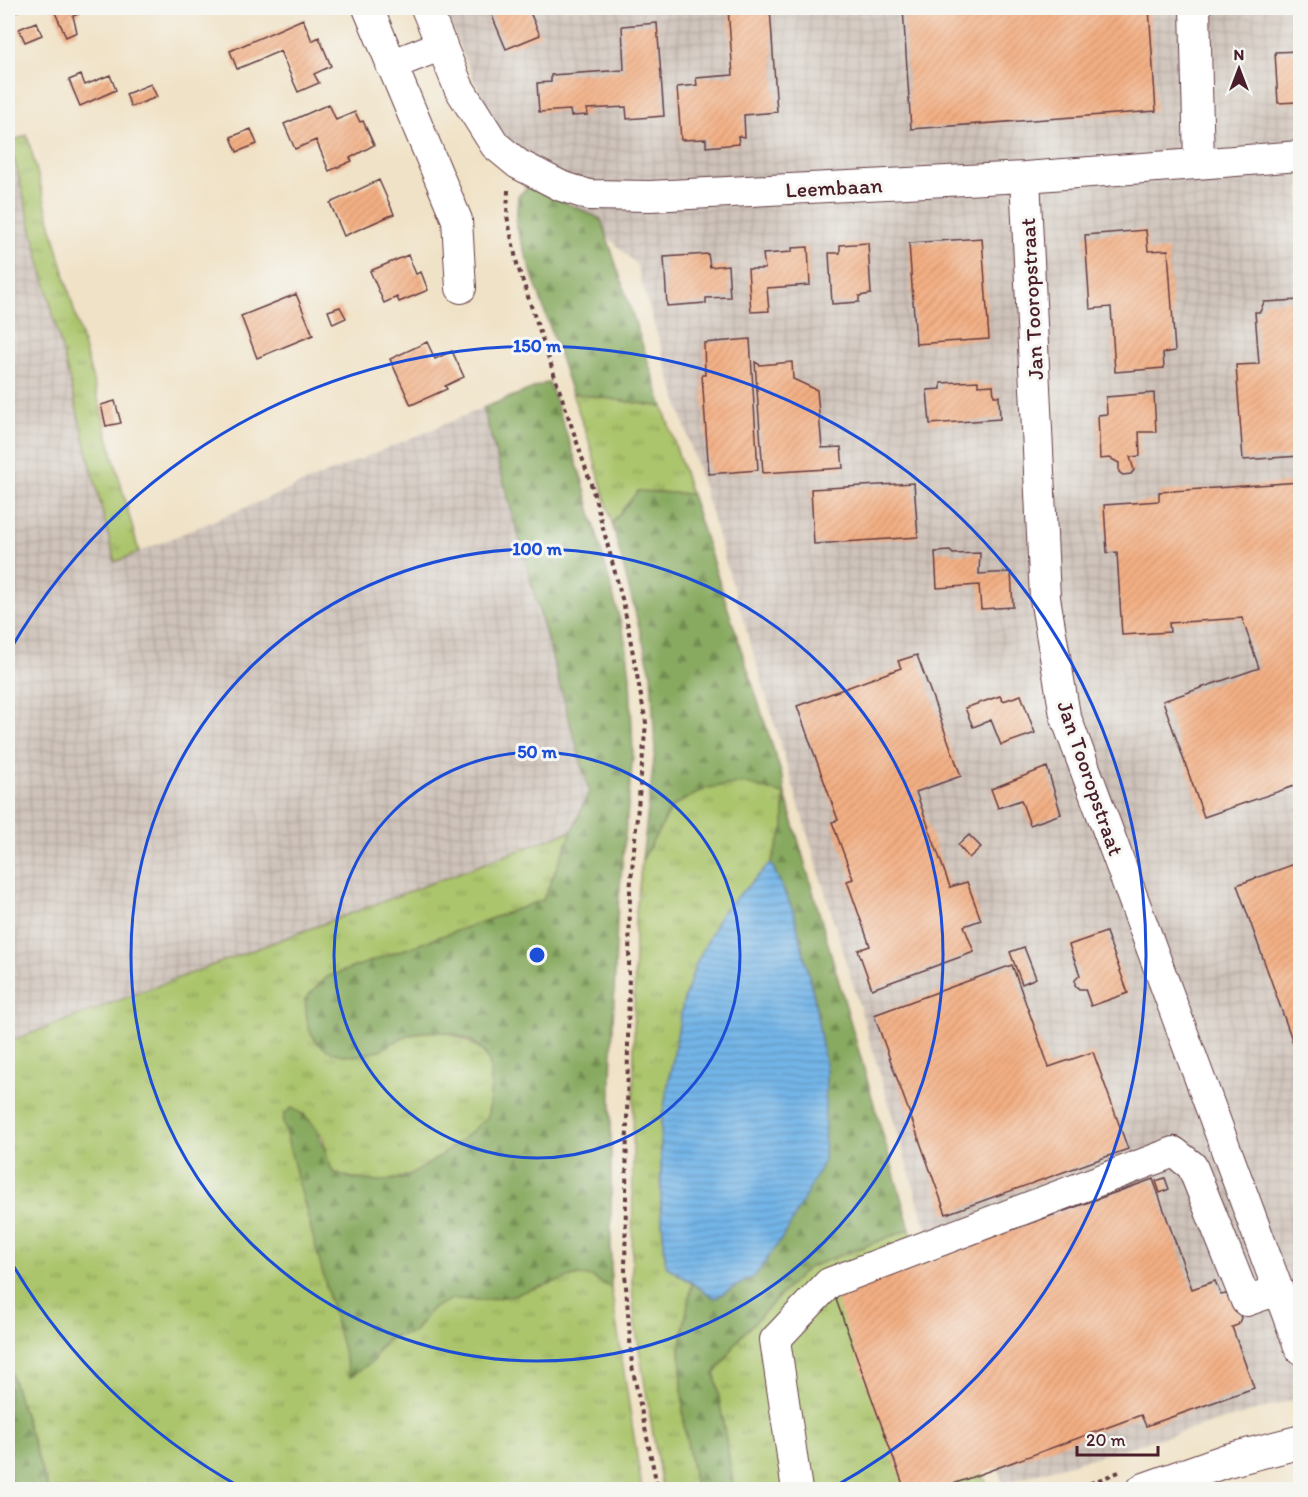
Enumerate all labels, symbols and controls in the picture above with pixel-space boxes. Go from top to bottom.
north arrow [1209,39,1269,99]
text: N [1234,45,1244,64]
street label: Leembaan [785,171,884,204]
street label: Jan Tooropstraat [1014,217,1049,381]
text: 150 m [513,335,562,357]
text: 100 m [512,538,563,560]
street label: Jan Tooropstraat [1051,697,1130,859]
text: 50 m [517,741,558,763]
centre of rings [527,945,547,965]
scale bar [1077,1419,1158,1457]
text: 20 m [1086,1429,1126,1451]

